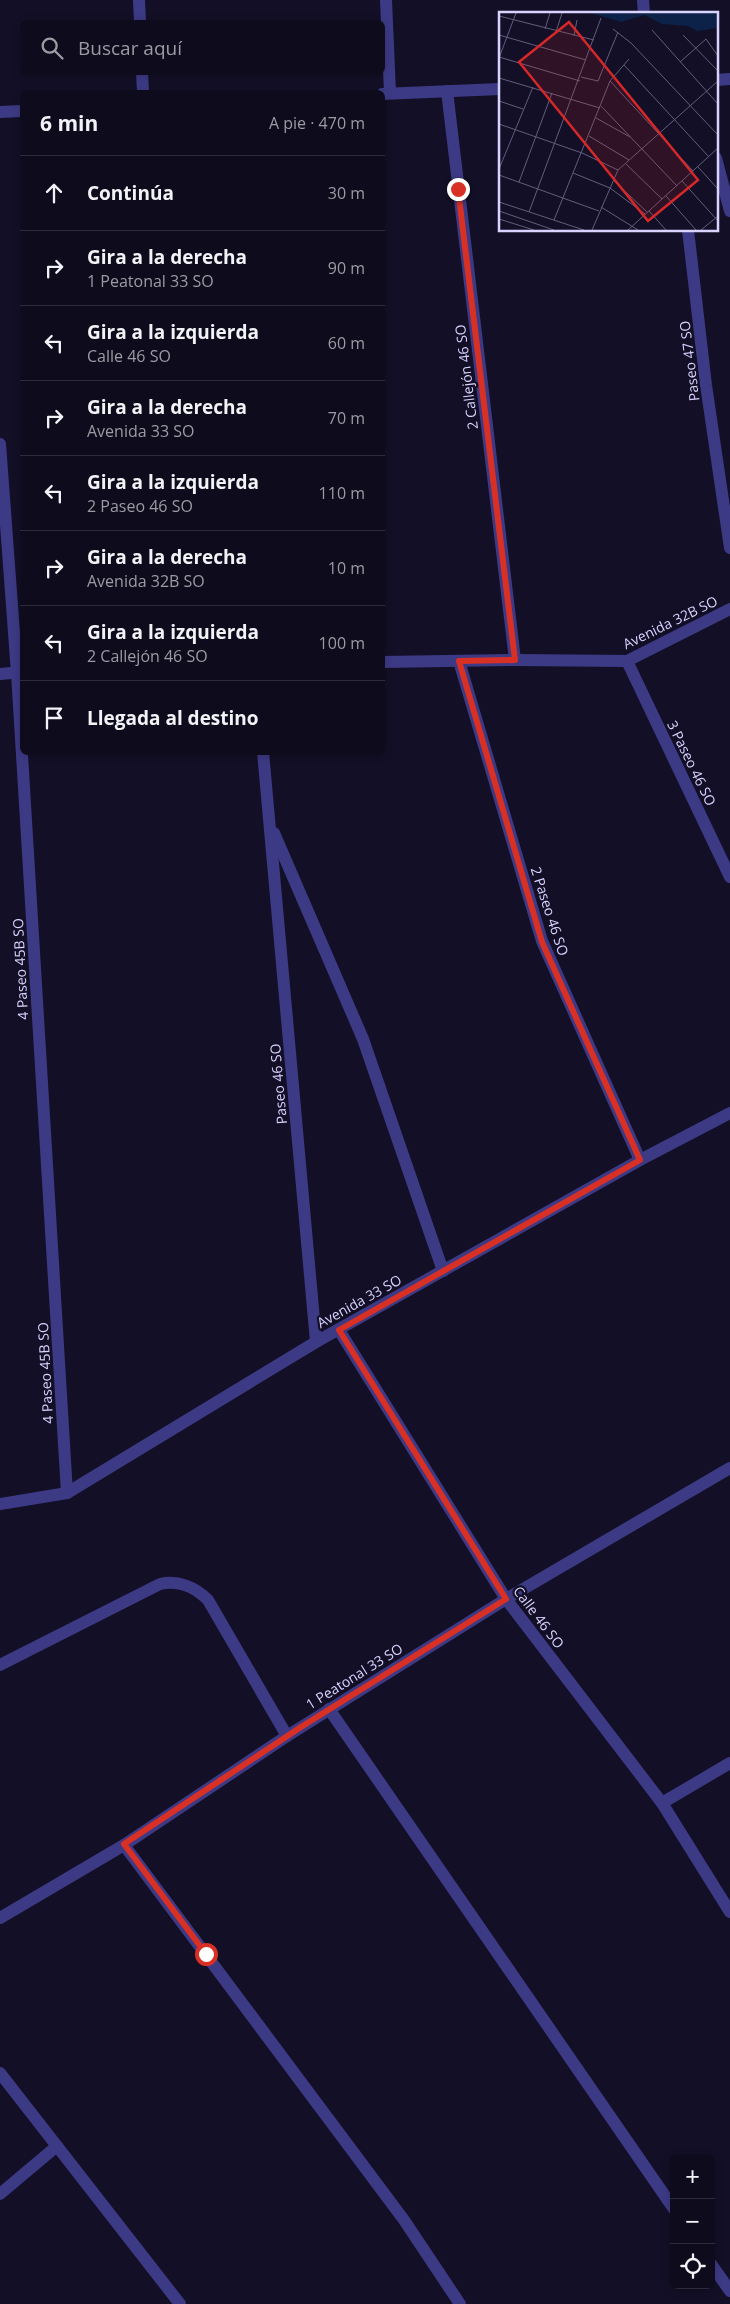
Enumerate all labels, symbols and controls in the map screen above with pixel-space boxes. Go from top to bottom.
inset map [499,12,718,231]
search box [20,20,385,75]
icon: search [38,34,66,62]
text: Buscar aquí [78,35,182,61]
text: 6 min [40,109,98,137]
text: A pie · 470 m [269,112,365,134]
route end [447,178,470,201]
icon: ahead [40,179,68,207]
text: Continúa [87,180,174,206]
text: 30 m [328,182,365,204]
text: Gira a la derecha [87,244,247,270]
icon: right [40,254,68,282]
text: 90 m [328,257,365,279]
text: 1 Peatonal 33 SO [87,270,214,292]
text: Gira a la izquierda [87,319,259,345]
street label: Paseo 47 SO [675,320,703,402]
street label: 2 Callejón 46 SO [450,323,482,431]
icon: left [40,329,68,357]
text: 60 m [328,332,365,354]
text: Calle 46 SO [87,345,171,367]
text: Gira a la derecha [87,394,247,420]
icon: right [40,404,68,432]
text: 70 m [328,407,365,429]
text: Avenida 33 SO [87,420,194,442]
text: Gira a la izquierda [87,469,259,495]
icon: left [40,479,68,507]
text: 110 m [319,482,365,504]
text: 2 Paseo 46 SO [87,495,193,517]
text: Gira a la derecha [87,544,247,570]
icon: right [40,554,68,582]
text: 10 m [328,557,365,579]
text: Avenida 32B SO [87,570,205,592]
street label: Avenida 32B SO [620,591,721,653]
text: Gira a la izquierda [87,619,259,645]
icon: left [40,629,68,657]
text: 100 m [319,632,365,654]
text: 2 Callejón 46 SO [87,645,208,667]
icon: arrive [40,704,68,732]
text: Llegada al destino [87,705,259,731]
street label: 3 Paseo 46 SO [663,717,721,809]
street label: 2 Paseo 46 SO [527,864,573,958]
street label: 4 Paseo 45B SO [8,918,32,1020]
street label: Paseo 46 SO [265,1043,291,1125]
street label: Avenida 33 SO [313,1270,405,1332]
street label: 4 Paseo 45B SO [33,1322,57,1424]
street label: Calle 46 SO [509,1582,569,1652]
street label: 1 Peatonal 33 SO [302,1639,406,1713]
route start [195,1943,218,1966]
map controls [670,2154,715,2289]
button: + [670,2154,715,2199]
button: − [670,2199,715,2244]
button: locate [670,2244,715,2289]

